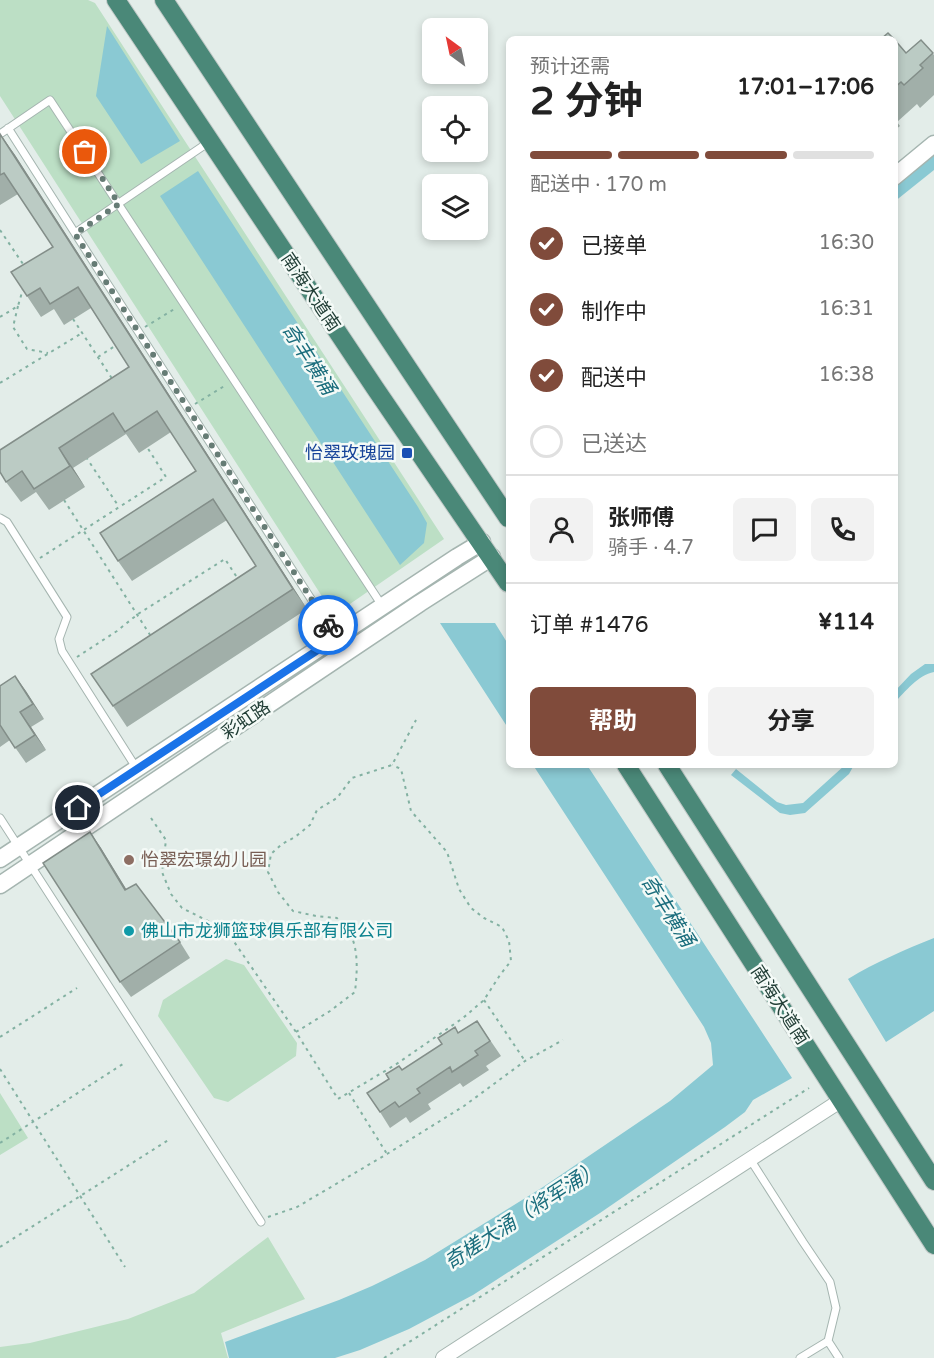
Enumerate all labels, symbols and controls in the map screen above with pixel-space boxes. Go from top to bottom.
north arrow [422,18,488,84]
map controls [422,18,488,240]
text: 预计还需 [530,55,610,79]
text: 17:01–17:06 [737,74,874,100]
text: 2 分钟 [530,78,643,125]
button: locate [422,96,488,162]
pin [59,126,110,177]
icon: bag [68,135,101,168]
text: 配送中 · 170 m [530,173,667,197]
button: layers [422,174,488,240]
icon: check [530,227,563,260]
text: 16:30 [819,231,874,255]
text: 已接单 [581,233,647,259]
street label: 南海大道南 [277,249,345,335]
icon: check [530,293,563,326]
text: 16:31 [819,297,874,321]
text: 制作中 [581,299,647,325]
water label: 奇丰横涌 [276,319,341,401]
icon: check [530,359,563,392]
text: 16:38 [819,363,874,387]
text: 配送中 [581,365,647,391]
text: 已送达 [581,431,647,457]
place label: 怡翠玫瑰园 [305,442,395,464]
marker: 怡翠玫瑰园 [400,446,414,460]
button: person [530,498,593,561]
button: chat [733,498,796,561]
button: phone [811,498,874,561]
text: 张师傅 [608,505,674,531]
text: 骑手 · 4.7 [608,536,694,560]
courier [298,595,358,655]
icon: bike [312,609,345,642]
text: ¥114 [818,609,874,635]
text: 订单 #1476 [530,612,648,638]
button: 帮助 [530,687,696,756]
button: 分享 [708,687,874,756]
street label: 彩虹路 [217,696,275,744]
pin [52,782,103,833]
icon: home [61,791,94,824]
place label: 怡翠宏璟幼儿园 [141,849,267,871]
marker: 怡翠宏璟幼儿园 [122,853,136,867]
water label: 奇丰横涌 [635,871,700,953]
place label: 佛山市龙狮篮球俱乐部有限公司 [141,920,393,942]
marker: 佛山市龙狮篮球俱乐部有限公司 [122,924,136,938]
street label: 南海大道南 [746,961,814,1049]
water label: 奇槎大涌（将军涌） [441,1157,605,1275]

